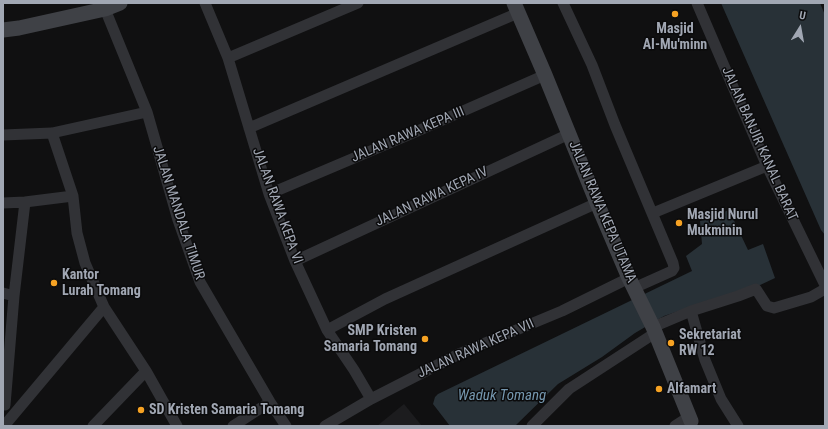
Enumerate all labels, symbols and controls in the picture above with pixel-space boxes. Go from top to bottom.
north arrow [780,8,820,48]
marker: Masjid AI-Mu'minn [670,9,680,19]
text: U [798,9,807,23]
place label: Masjid AI-Mu'minn [643,21,707,54]
street label: JALAN BANJIR KANAL BARAT [717,64,801,224]
street label: JALAN RAWA KEPA III [349,104,467,166]
street label: JALAN RAWA KEPA UTAMA [565,139,639,285]
street label: JALAN MANDALA TIMUR [148,144,208,282]
street label: JALAN RAWA KEPA VI [248,146,306,266]
street label: JALAN RAWA KEPA IV [373,164,491,230]
place label: Masjid Nurul Mukminin [687,207,758,240]
marker: Masjid Nurul Mukminin [674,218,684,228]
place label: Kantor Lurah Tomang [62,267,141,300]
marker: Kantor Lurah Tomang [49,278,59,288]
street label: JALAN RAWA KEPA VII [415,316,537,382]
place label: SMP Kristen Samaria Tomang [324,323,417,356]
place label: Sekretariat RW 12 [679,327,741,360]
marker: SMP Kristen Samaria Tomang [420,334,430,344]
marker: Sekretariat RW 12 [666,338,676,348]
place label: Alfamart [667,381,716,397]
marker: Alfamart [654,384,664,394]
water label: Waduk Tomang [458,387,546,405]
place label: SD Kristen Samaria Tomang [149,402,304,418]
marker: SD Kristen Samaria Tomang [136,405,146,415]

